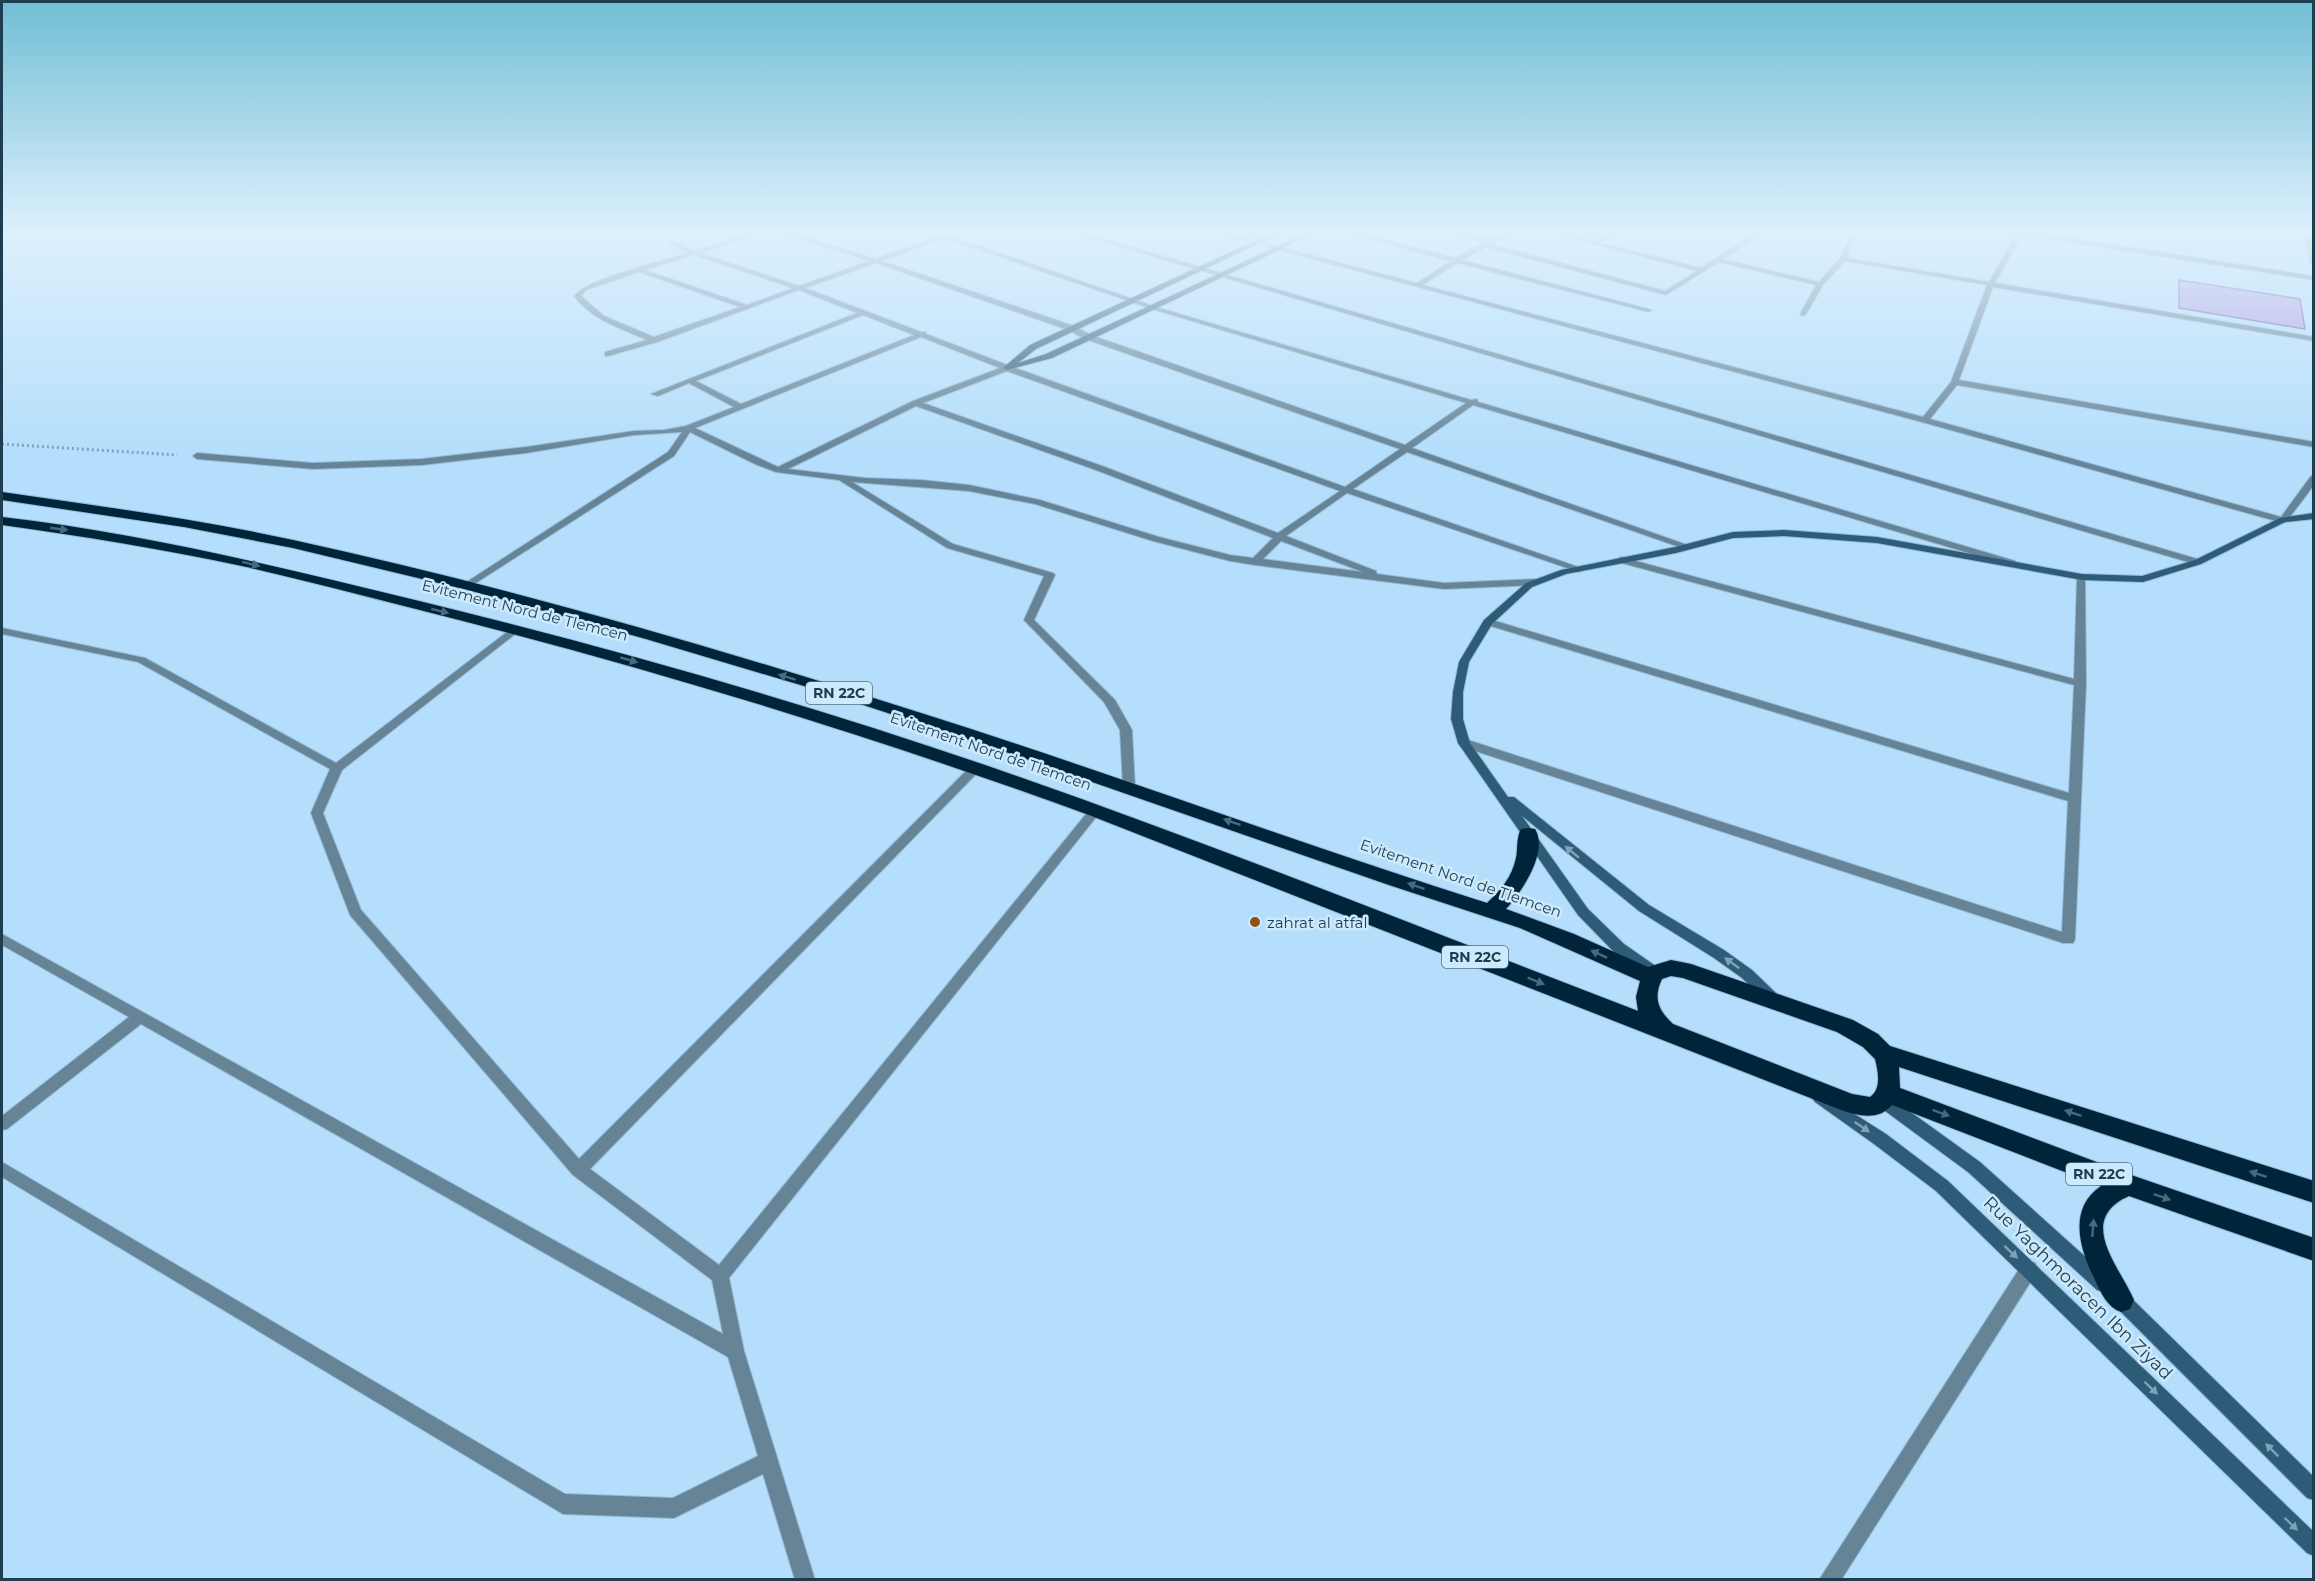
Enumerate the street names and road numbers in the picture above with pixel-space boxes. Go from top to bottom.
street label: Evitement Nord de Tlemcen [420,575,630,645]
road number: RN 22C [806,682,872,704]
street label: Evitement Nord de Tlemcen [888,708,1094,794]
street label: Evitement Nord de Tlemcen [1358,835,1564,921]
road number: RN 22C [1442,946,1508,968]
road number: RN 22C [2066,1163,2132,1185]
street label: Rue Yaghmoracen Ibn Ziyad [1979,1192,2177,1384]

